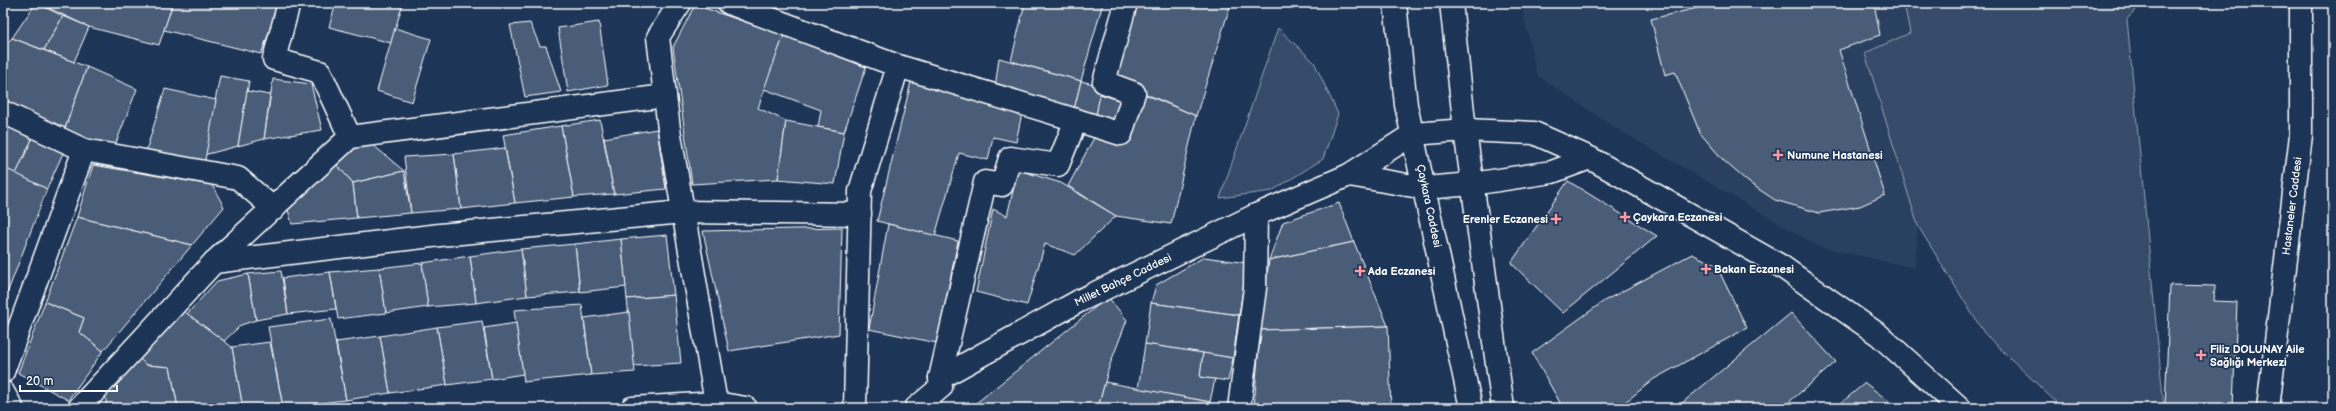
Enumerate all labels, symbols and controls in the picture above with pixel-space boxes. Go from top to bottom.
marker: Numune Hastanesi [1772,149,1784,161]
place label: Numune Hastanesi [1787,149,1883,162]
street label: Hastaneler Caddesi [2280,156,2304,256]
street label: Çaykara Caddesi [1414,163,1444,249]
place label: Çaykara Eczanesi [1633,211,1723,224]
marker: Çaykara Eczanesi [1620,212,1630,222]
place label: Erenler Eczanesi [1463,213,1548,226]
marker: Erenler Eczanesi [1551,214,1561,224]
street label: Millet Bahçe Caddesi [1072,251,1174,309]
place label: Bakan Eczanesi [1714,263,1794,276]
marker: Bakan Eczanesi [1701,264,1711,274]
place label: Ada Eczanesi [1367,265,1436,278]
marker: Ada Eczanesi [1355,266,1365,276]
place label: Filiz DOLUNAY Aile Sağlığı Merkezi [2210,343,2305,369]
marker: Filiz DOLUNAY Aile Sağlığı Merkezi [2195,349,2207,361]
scale bar [20,367,117,393]
text: 20 m [26,374,53,389]

